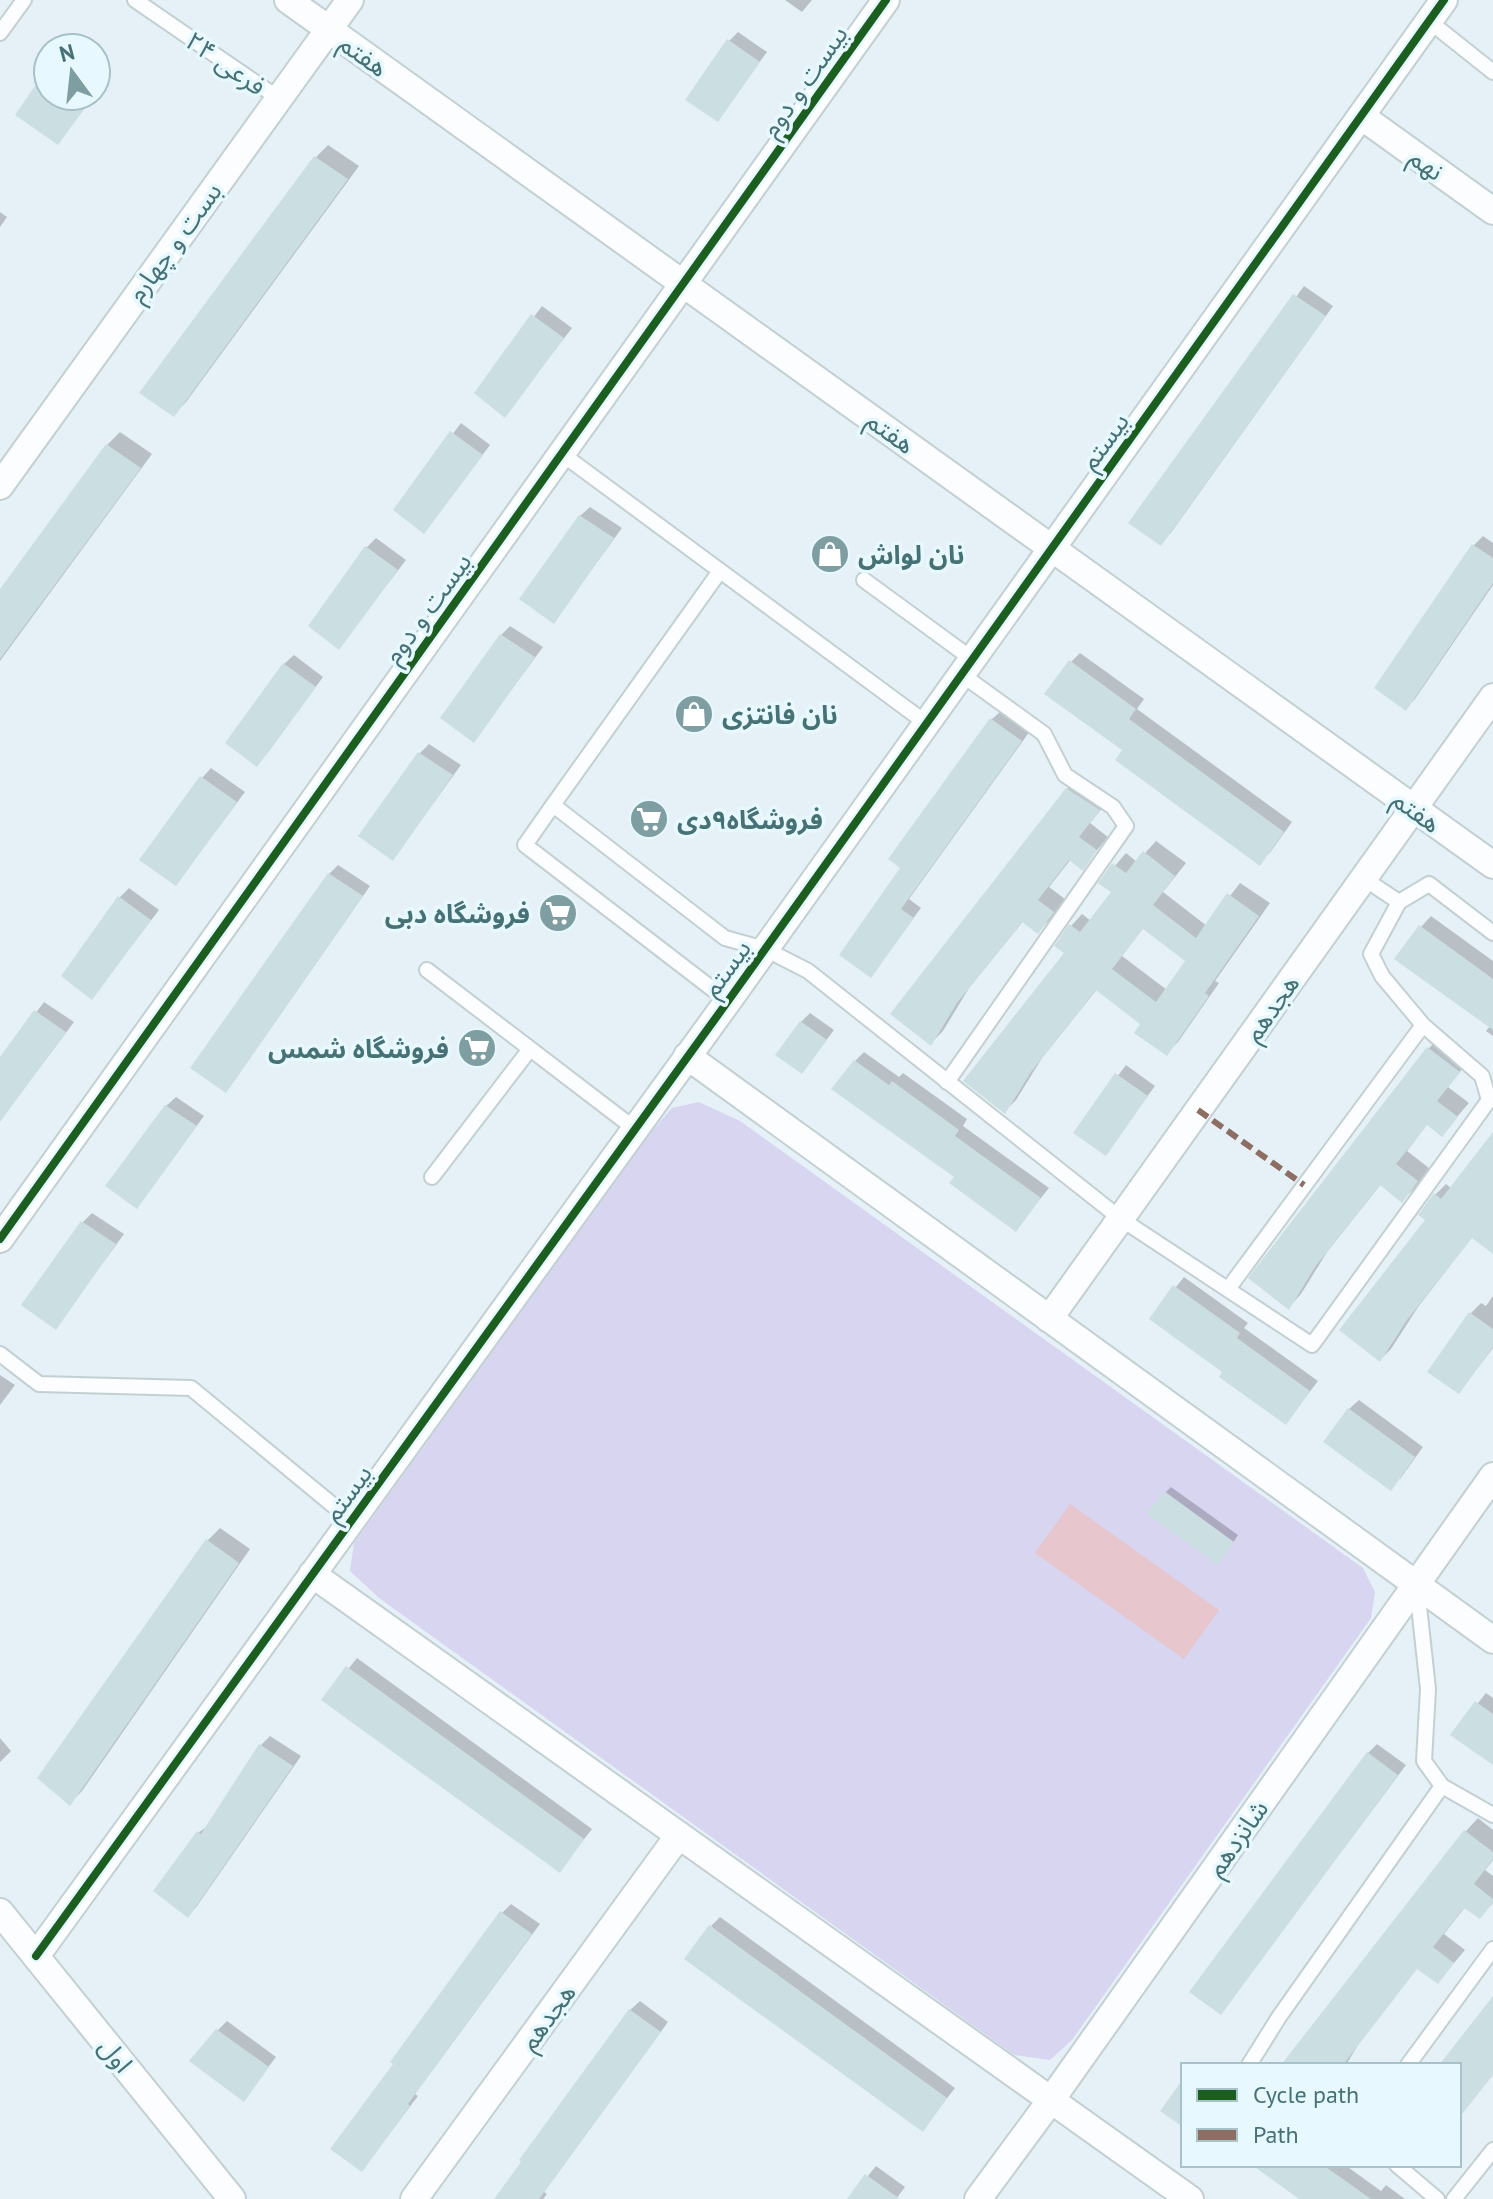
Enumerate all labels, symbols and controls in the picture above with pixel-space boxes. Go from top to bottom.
street label: بیست و دوم [753,19,858,146]
street label: فرعی ۲۴ [180,24,272,102]
street label: هفتم [331,26,395,87]
north arrow [32,32,112,112]
text: N [56,37,77,68]
street label: نهم [1401,140,1451,191]
street label: بست و چهارم [119,176,232,311]
street label: هفتم [858,403,922,464]
street label: بیستم [1072,406,1139,479]
shop icon: نان لواش [809,533,851,575]
place label: نان لواش [858,538,964,571]
street label: بیست و دوم [376,546,482,672]
shop icon: نان فانتزی [673,693,715,735]
place label: نان فانتزی [722,698,838,731]
street label: هفتم [1384,782,1448,843]
supermarket icon: فروشگاه۹دی [628,798,670,840]
place label: فروشگاه۹دی [677,803,823,836]
supermarket icon: فروشگاه دبی [537,892,579,934]
place label: فروشگاه دبی [385,897,530,930]
street label: بیستم [694,933,761,1006]
street label: هجدهم [1236,968,1309,1050]
supermarket icon: فروشگاه شمس [456,1027,498,1069]
place label: فروشگاه شمس [268,1032,449,1065]
street label: بیستم [315,1458,382,1531]
street label: شانزدهم [1199,1793,1279,1885]
street label: هجدهم [512,1977,586,2059]
street label: اول [92,2031,140,2079]
legend [1181,2063,1461,2167]
text: Cycle path [1253,2079,1359,2110]
text: Path [1253,2119,1299,2150]

